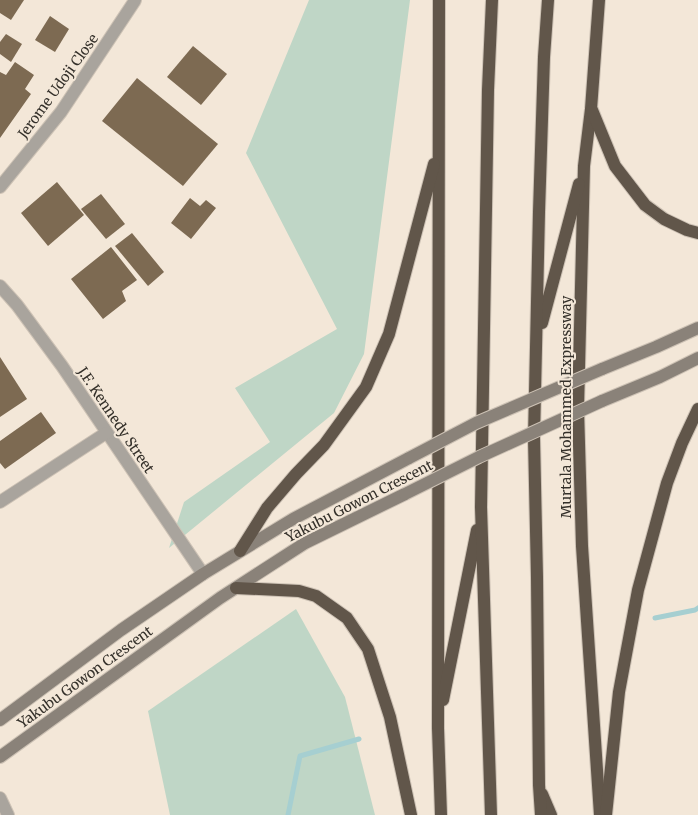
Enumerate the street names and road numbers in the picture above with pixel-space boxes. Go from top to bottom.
street label: Jerome Udoji Close [13,30,102,143]
street label: Murtala Mohammed Expressway [557,295,575,518]
street label: J.F. Kennedy Street [73,363,159,477]
street label: Yakubu Gowon Crescent [282,456,436,546]
street label: Yakubu Gowon Crescent [13,622,157,733]

